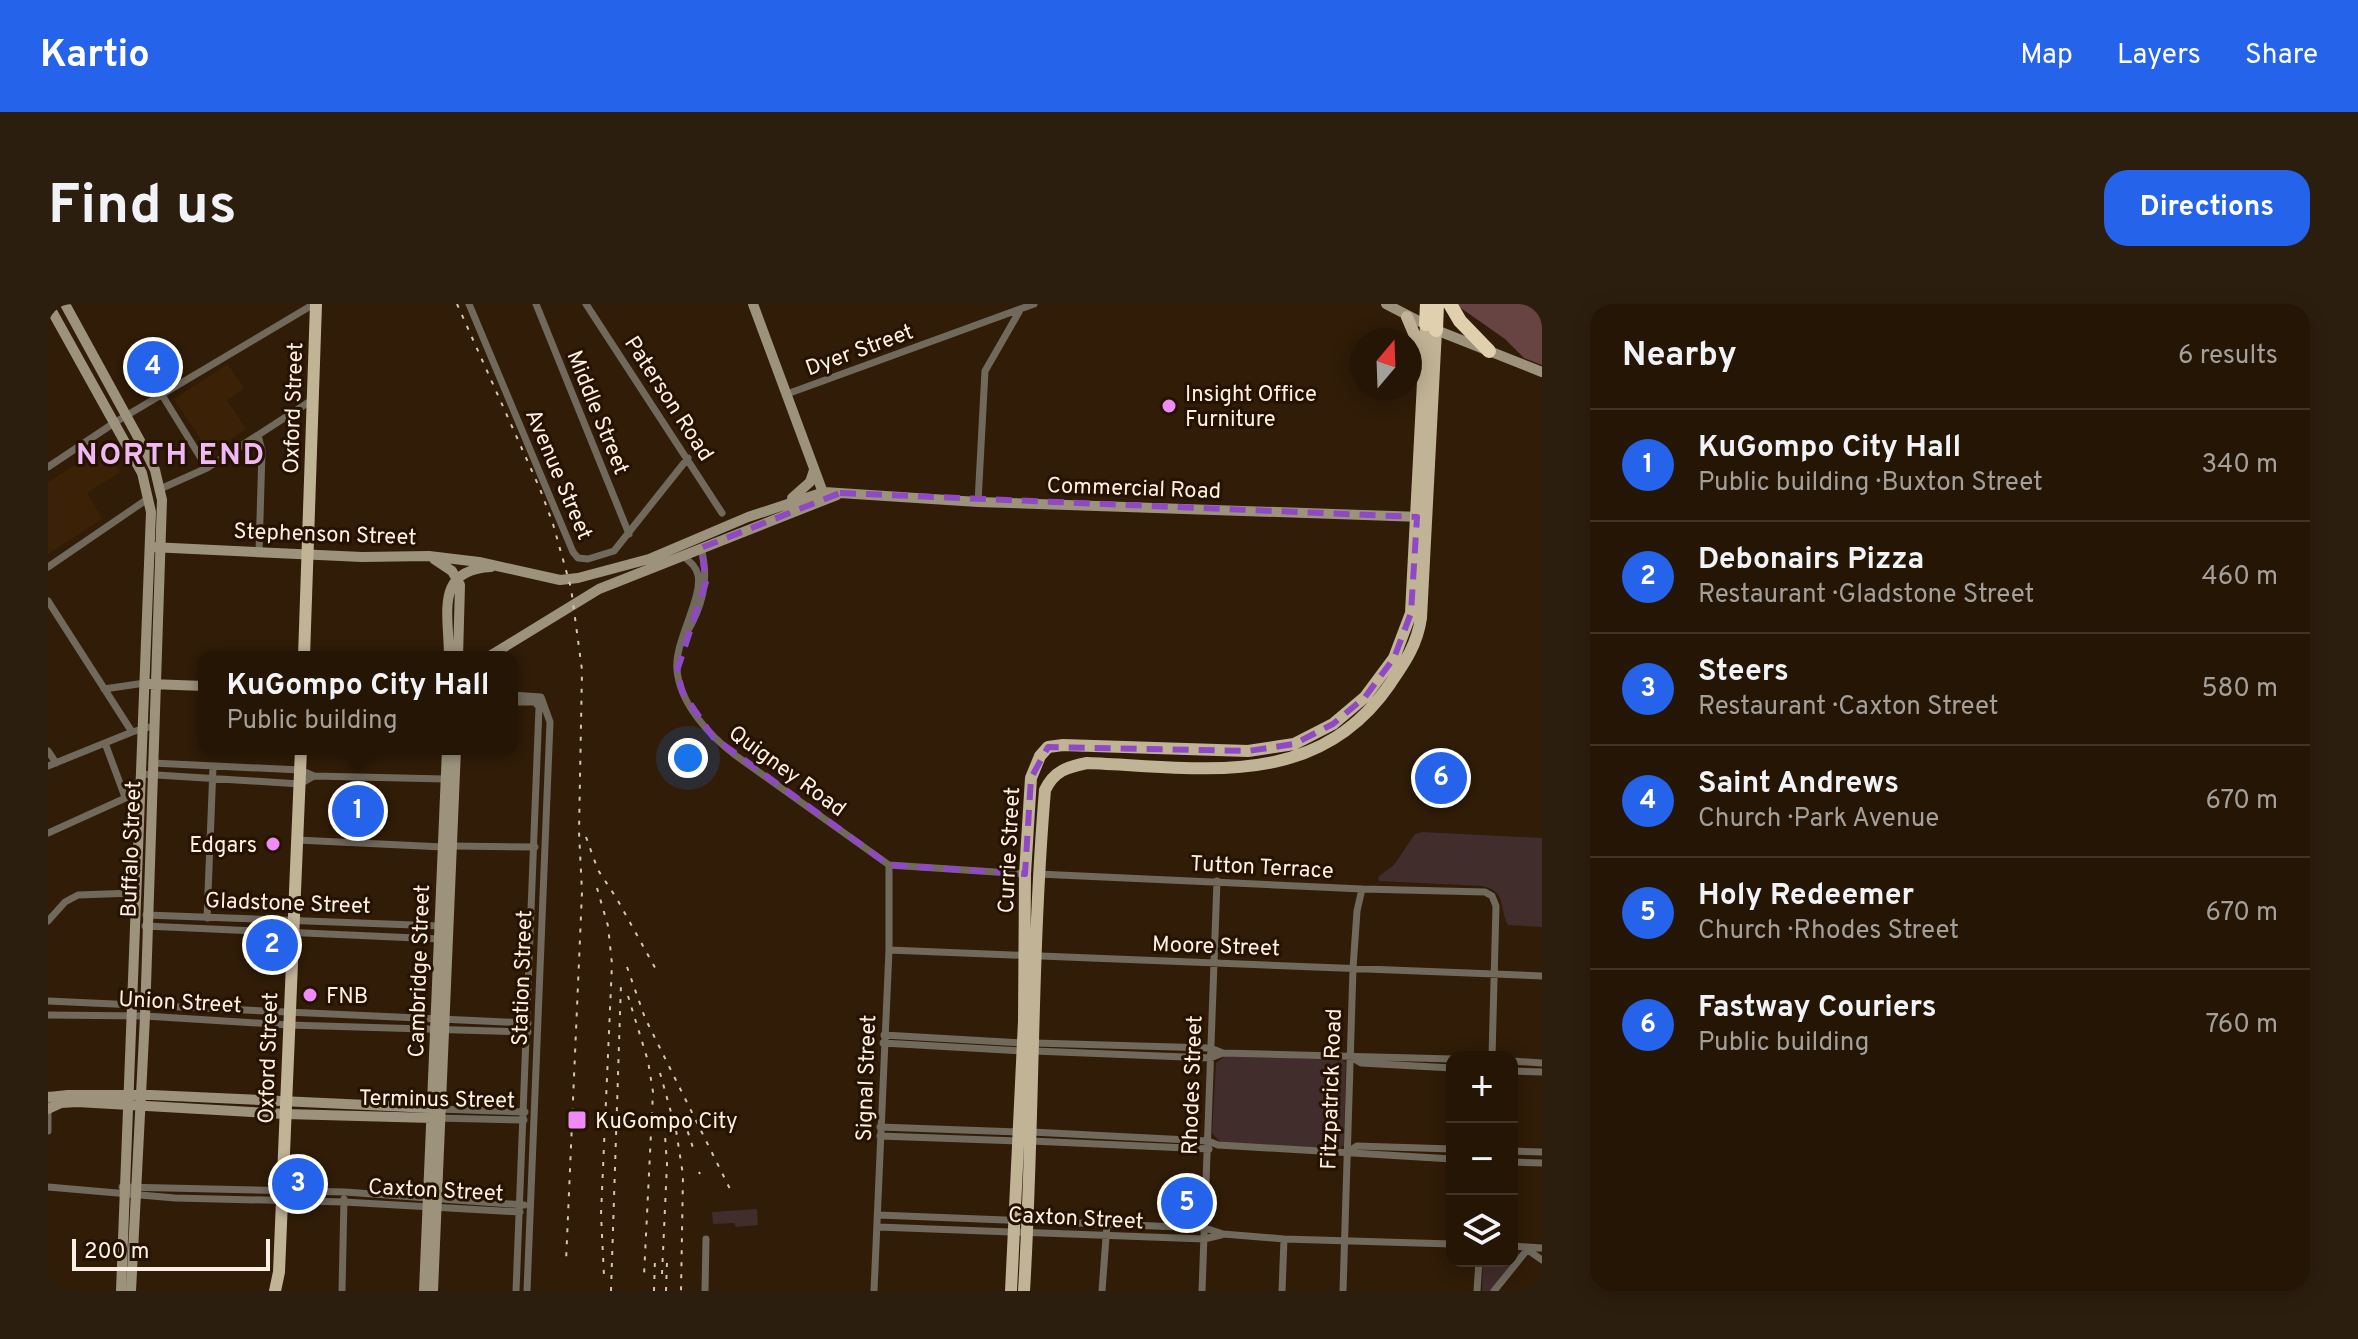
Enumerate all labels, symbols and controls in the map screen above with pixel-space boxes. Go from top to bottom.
text: Kartio [40,32,150,81]
text: Map [2020,38,2073,74]
text: Layers [2117,38,2201,74]
text: Share [2245,38,2318,74]
button: Directions [2104,170,2310,246]
text: Find us [48,173,237,243]
street label: Dyer Street [802,319,917,383]
north arrow [1350,328,1422,400]
street label: Paterson Road [617,332,718,467]
text: Nearby [1622,335,1737,378]
pin: 4 [127,337,179,397]
text: 6 results [2178,340,2278,373]
street label: Oxford Street [279,342,310,474]
street label: Middle Street [560,347,634,479]
place label: Insight Office Furniture [1185,382,1317,434]
marker: Insight Office Furniture [1160,397,1178,415]
street label: Avenue Street [518,406,597,544]
text: KuGompo City Hall [1698,430,1961,467]
district label: NORTH END [76,438,266,475]
text: 1 [1643,449,1653,482]
text: 340 m [2201,449,2278,482]
text: Public building · Buxton Street [1698,467,2043,500]
street label: Commercial Road [1046,473,1222,506]
street label: Stephenson Street [233,519,417,552]
text: Debonairs Pizza [1698,542,1924,579]
text: 2 [1640,561,1656,594]
text: 460 m [2202,561,2278,594]
text: Restaurant · Gladstone Street [1698,579,2034,612]
popup [198,651,518,755]
text: Steers [1698,654,1789,691]
text: KuGompo City Hall [226,668,490,705]
text: 3 [1640,673,1656,706]
text: 580 m [2201,673,2278,706]
text: Restaurant · Caxton Street [1698,691,1999,724]
text: Public building [226,705,398,738]
street label: Quigney Road [723,720,850,824]
your location [668,738,708,778]
pin: 6 [1415,748,1467,808]
text: Saint Andrews [1698,766,1899,803]
street label: Buffalo Street [117,780,148,918]
pin: 1 [332,781,384,841]
text: 4 [1640,785,1656,818]
text: 670 m [2205,785,2278,818]
street label: Currie Street [994,786,1027,914]
text: Church · Park Avenue [1698,803,1939,836]
place label: Edgars [189,833,257,860]
marker: Edgars [264,835,282,853]
street label: Tutton Terrace [1189,851,1334,886]
text: Holy Redeemer [1698,878,1914,915]
street label: Cambridge Street [404,884,437,1058]
street label: Gladstone Street [205,888,371,921]
text: 5 [1640,897,1656,930]
text: 670 m [2205,897,2278,930]
street label: Station Street [508,910,539,1047]
pin: 2 [246,915,298,975]
text: Church · Rhodes Street [1698,915,1959,948]
street label: Moore Street [1151,932,1280,963]
place label: FNB [326,984,368,1011]
marker: FNB [301,986,319,1004]
street label: Union Street [118,987,242,1020]
text: Fastway Couriers [1698,990,1937,1027]
street label: Oxford Street [254,992,285,1124]
street label: Fitzpatrick Road [1316,1008,1349,1170]
text: 6 [1640,1009,1656,1042]
text: 760 m [2205,1009,2278,1042]
street label: Signal Street [852,1014,883,1142]
street label: Rhodes Street [1178,1015,1209,1156]
text: Public building [1698,1027,1869,1060]
map controls [1446,1051,1518,1267]
button: + [1446,1051,1518,1123]
street label: Terminus Street [359,1086,515,1115]
marker: KuGompo City [566,1109,588,1131]
place label: KuGompo City [595,1109,738,1136]
button: − [1446,1123,1518,1195]
pin: 3 [272,1154,324,1214]
pin: 5 [1161,1173,1213,1233]
street label: Caxton Street [367,1174,504,1209]
button: layers [1446,1195,1518,1267]
street label: Caxton Street [1007,1202,1144,1237]
scale bar [72,1235,270,1271]
text: 200 m [84,1239,149,1266]

